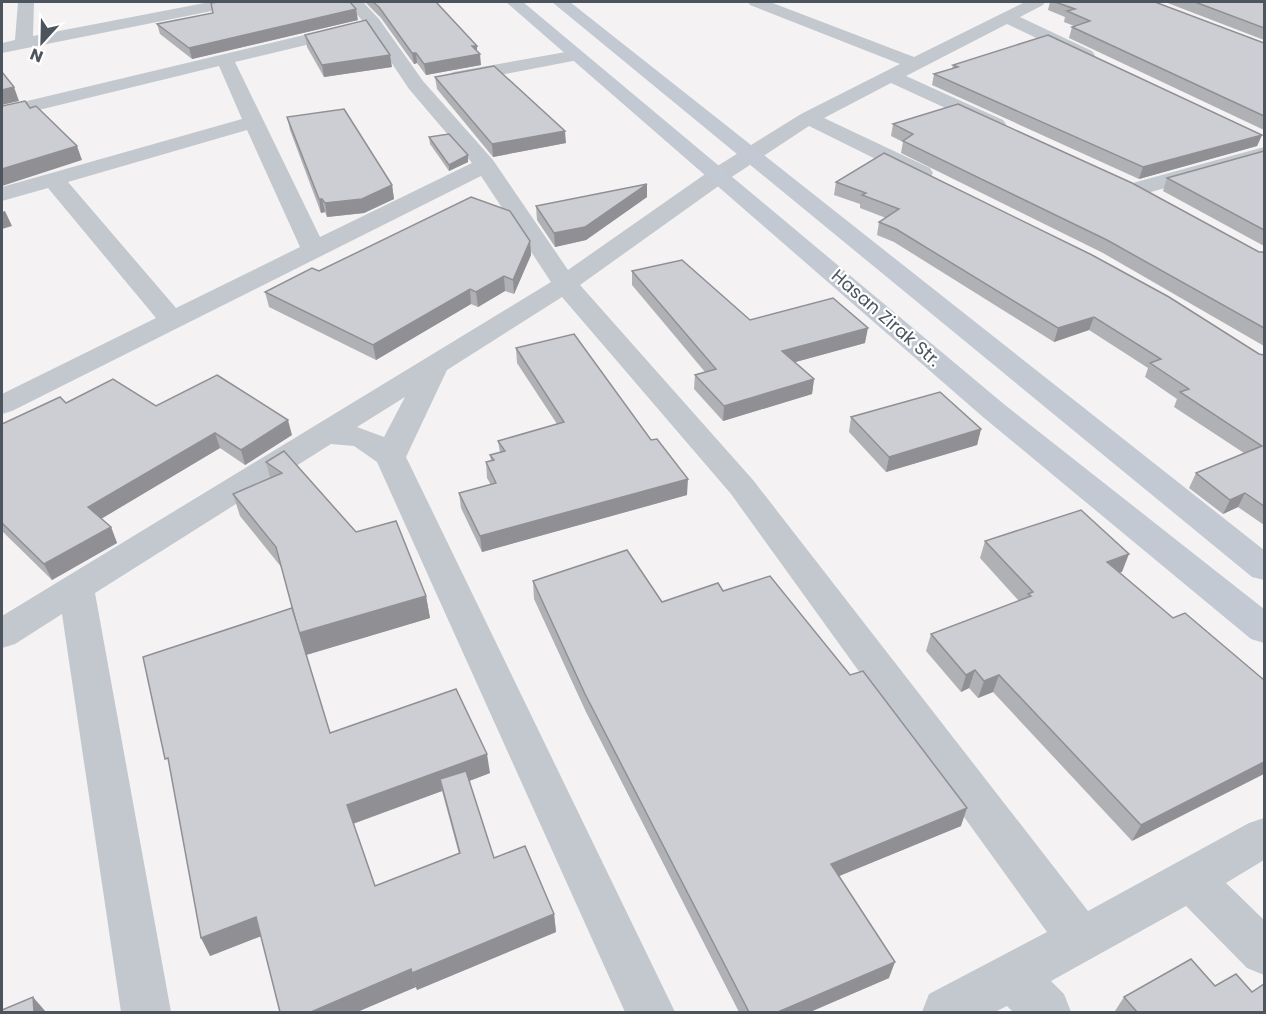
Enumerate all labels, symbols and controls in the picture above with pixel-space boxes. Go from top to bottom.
north arrow [12,12,72,72]
text: N [27,43,46,68]
street label: Hasan Zirak Str. [826,263,946,372]

